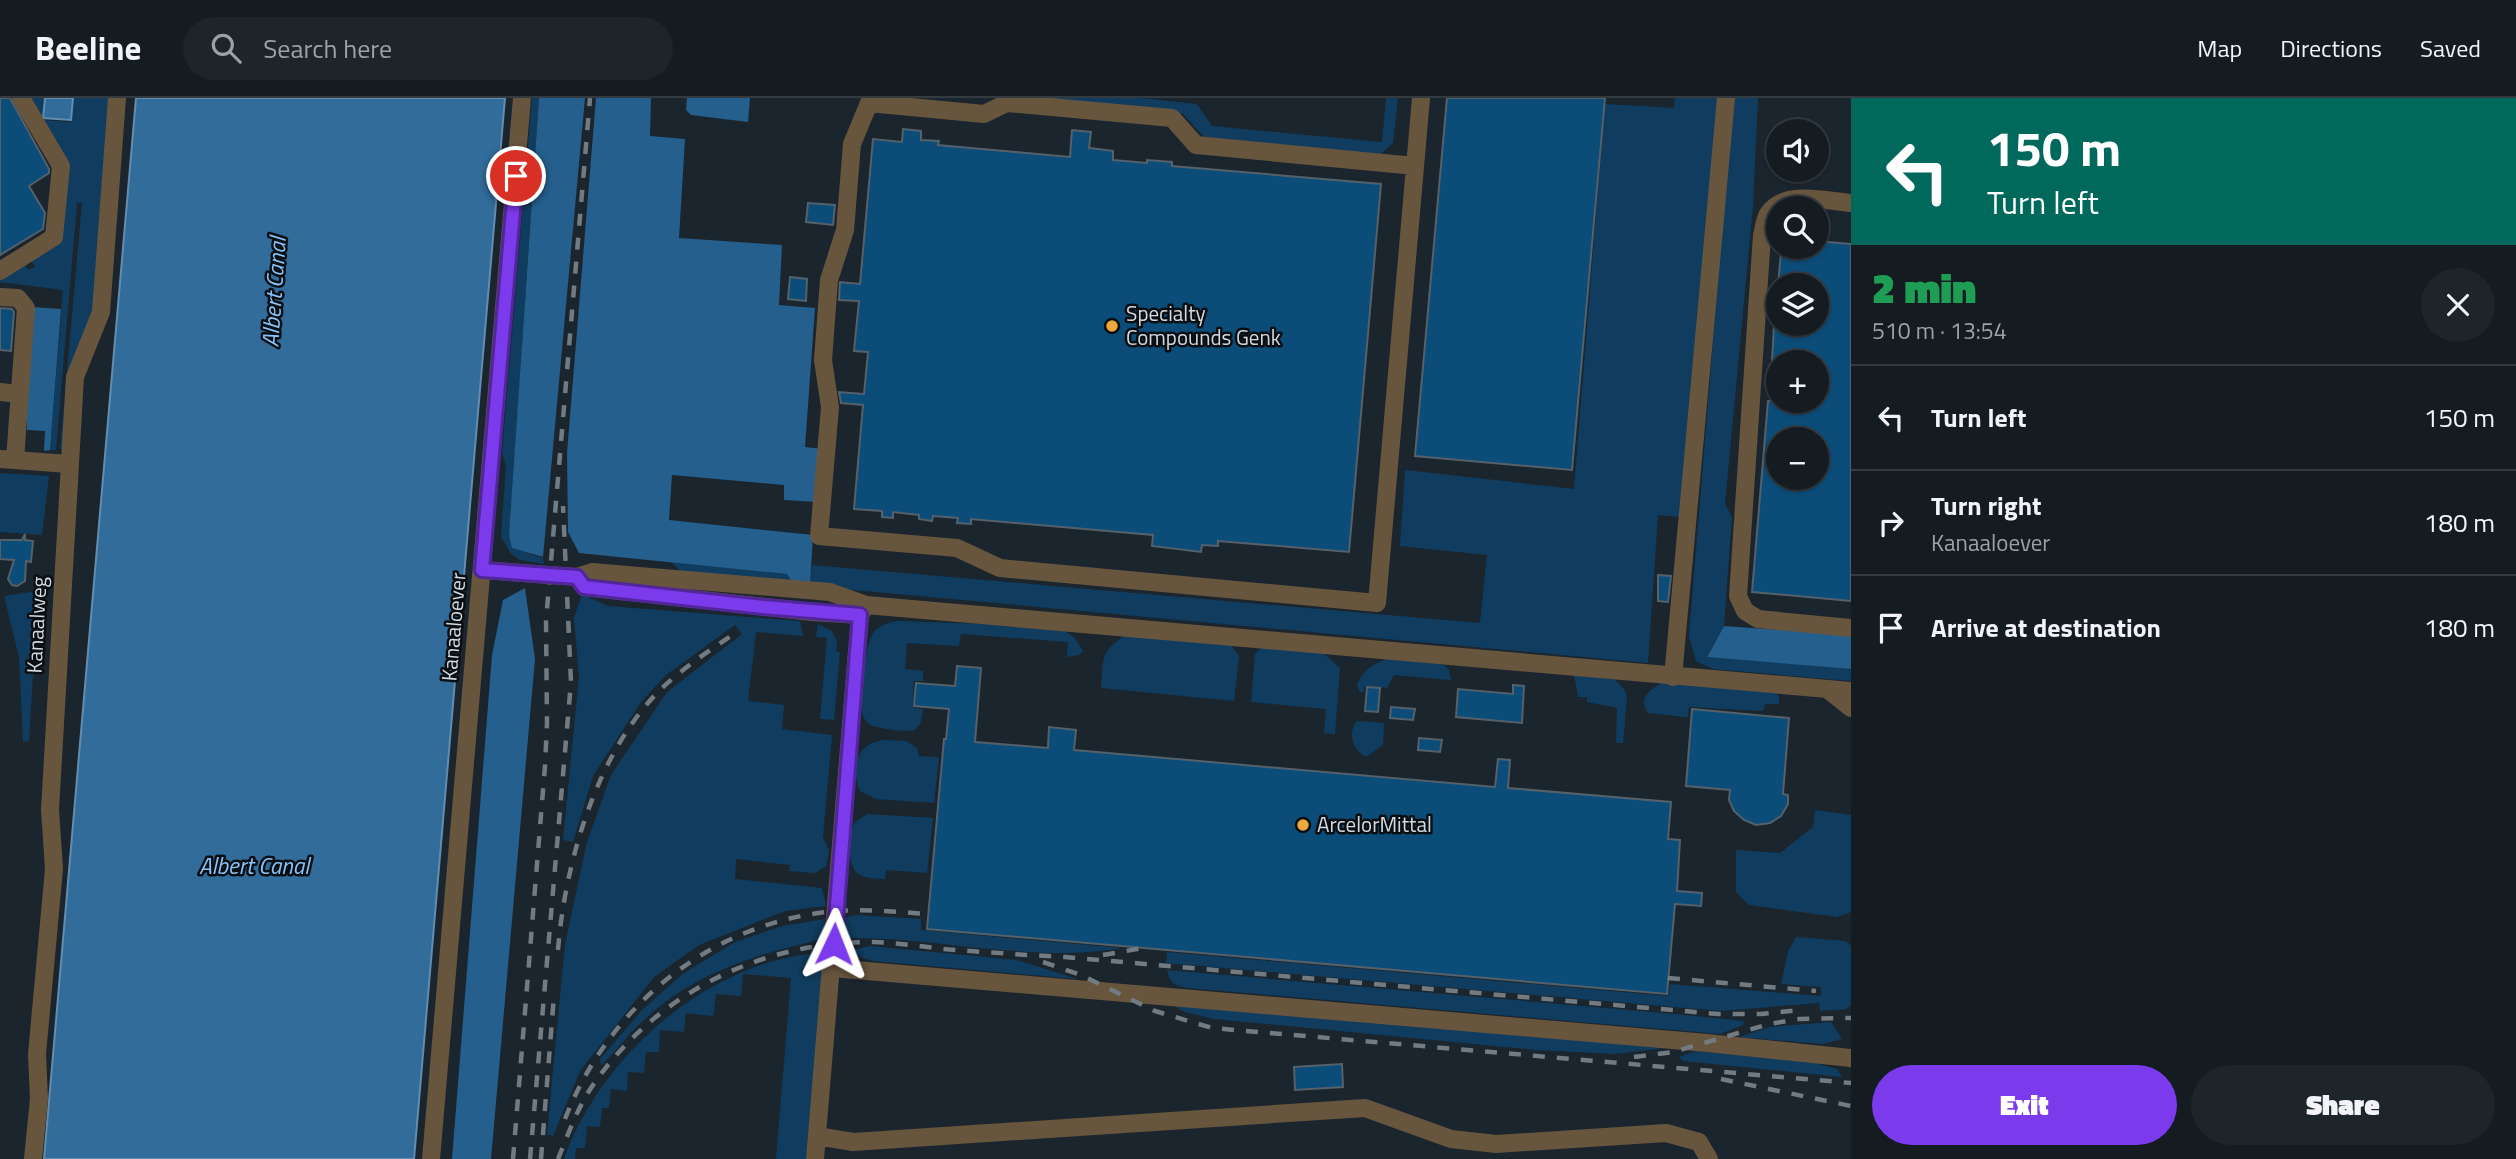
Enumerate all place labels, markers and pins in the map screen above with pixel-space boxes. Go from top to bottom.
pin [486,146,546,206]
place label: Specialty Compounds Genk [1126,297,1281,353]
marker: Specialty Compounds Genk [1104,318,1120,334]
place label: ArcelorMittal [1317,808,1432,840]
marker: ArcelorMittal [1295,817,1311,833]

